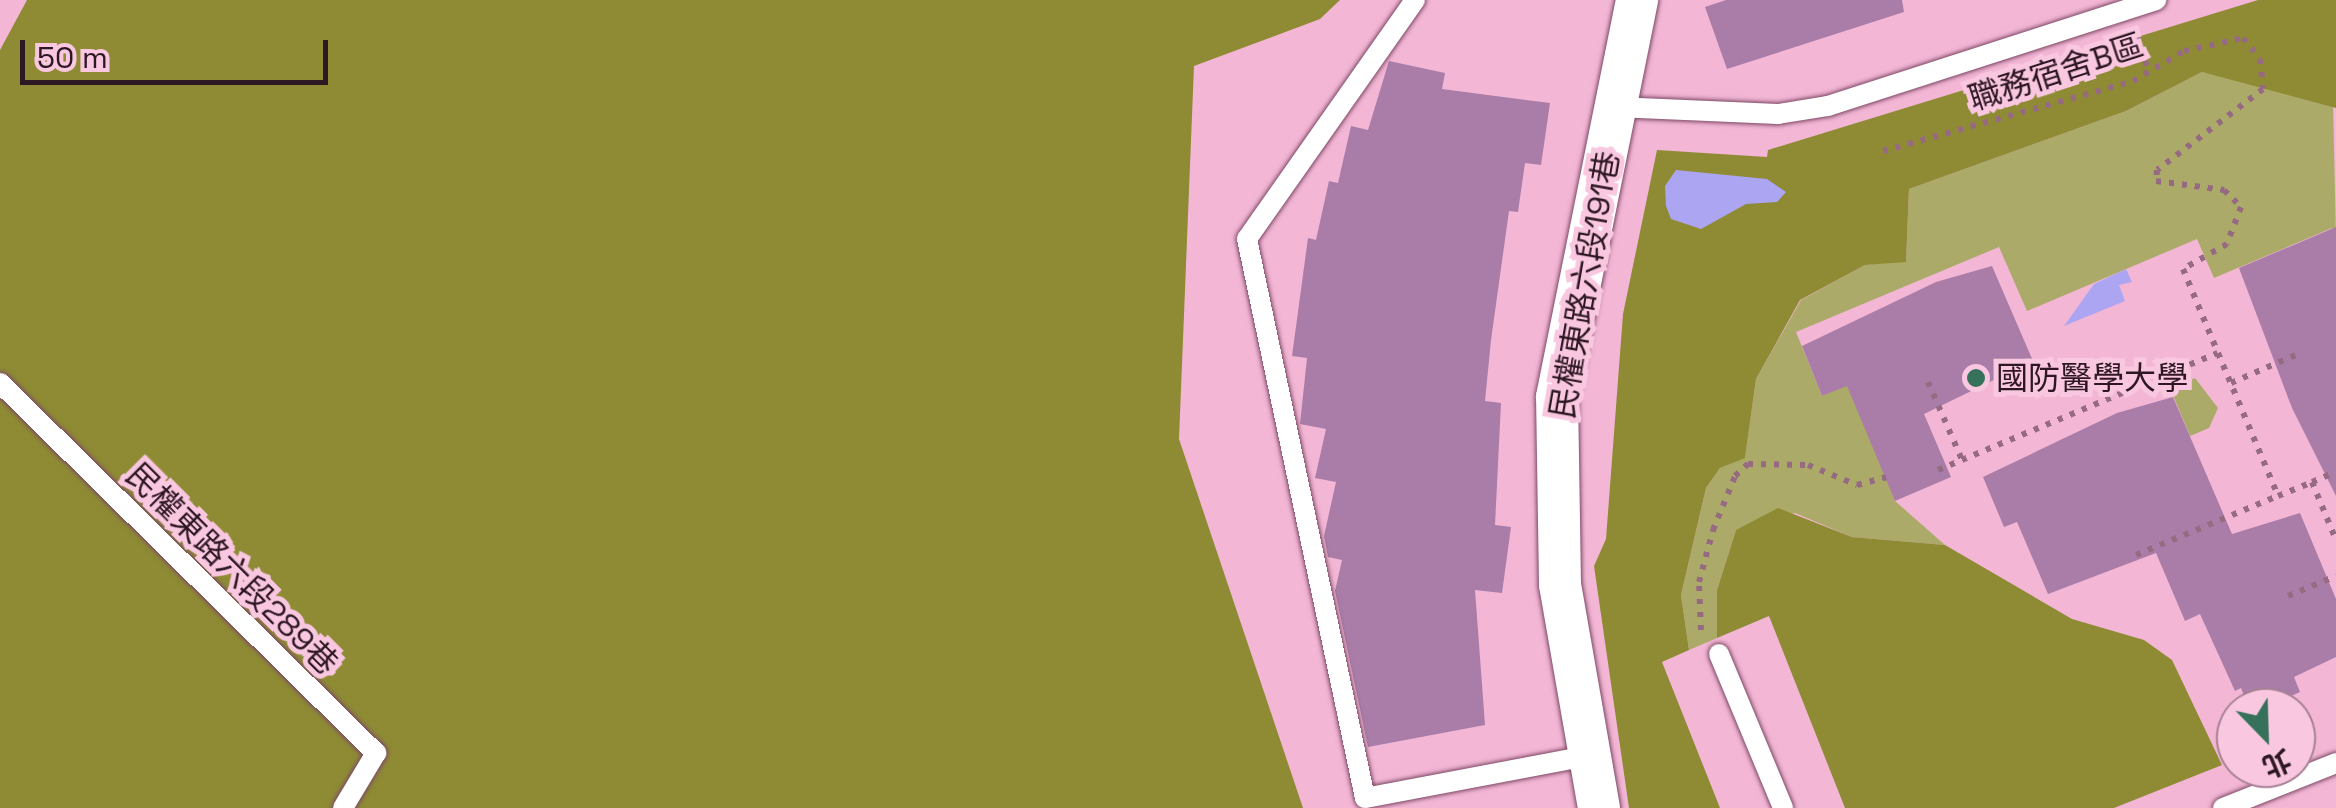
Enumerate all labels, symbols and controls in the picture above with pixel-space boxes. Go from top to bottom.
scale bar [25,20,332,82]
street label: 職務宿舍B區 [1964,26,2148,118]
text: 50 m [37,38,108,77]
street label: 民權東路六段191巷 [1543,149,1627,421]
place label: 國防醫學大學 [1996,359,2188,397]
marker: 國防醫學大學 [1965,367,1987,389]
street label: 民權東路六段289巷 [118,455,346,683]
north arrow [2216,688,2316,788]
text: 北 [2257,742,2297,786]

